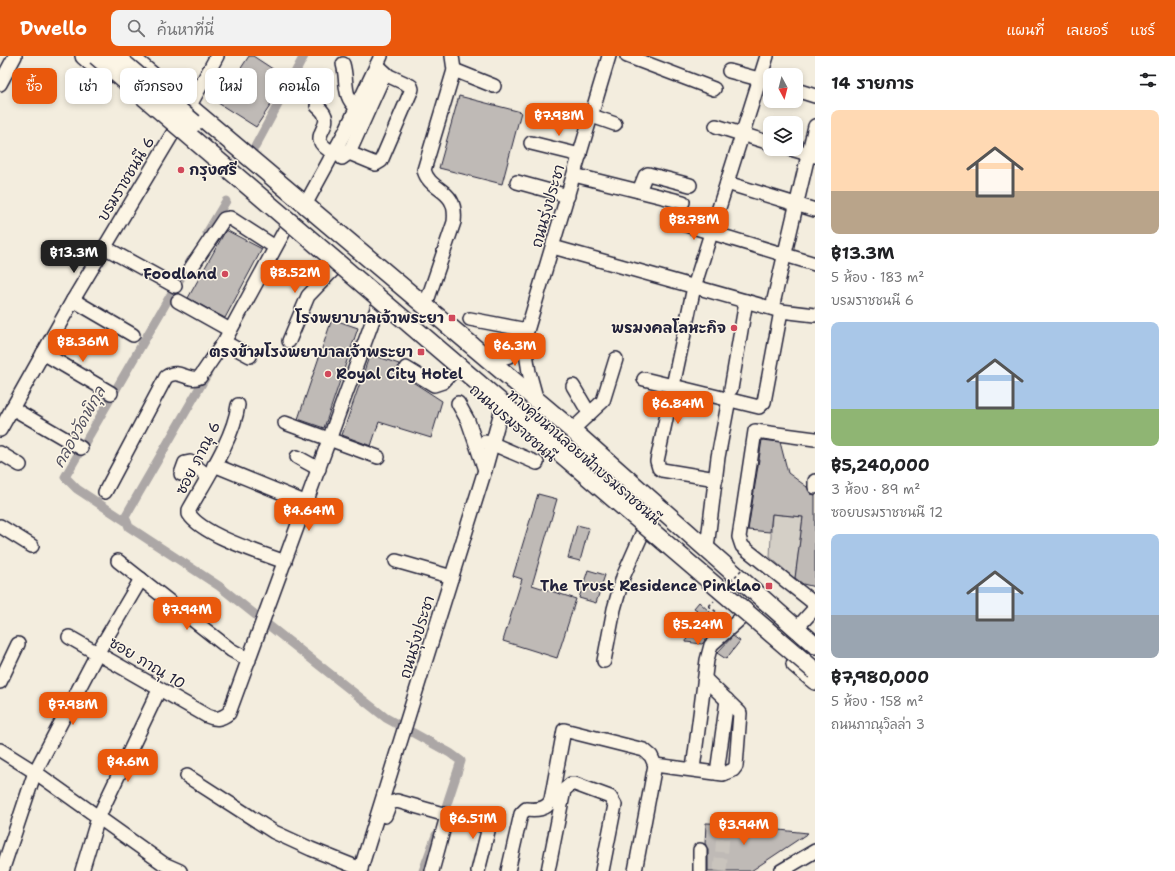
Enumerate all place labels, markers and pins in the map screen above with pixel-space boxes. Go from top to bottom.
pin: ฿7.98M [526,103,592,137]
place label: กรุงศรี [189,160,237,181]
marker: กรุงศรี [176,165,186,175]
pin: ฿8.78M [661,207,727,241]
pin: ฿13.3M [41,240,107,274]
pin: ฿8.52M [262,260,328,294]
place label: Foodland [143,264,217,284]
marker: Foodland [220,269,230,279]
place label: โรงพยาบาลเจ้าพระยา [294,308,444,328]
marker: โรงพยาบาลเจ้าพระยา [447,313,457,323]
place label: พรมงคลโลหะกิจ [611,318,726,338]
marker: พรมงคลโลหะกิจ [729,323,739,333]
pin: ฿8.36M [50,329,116,363]
pin: ฿6.3M [487,333,543,367]
place label: ตรงข้ามโรงพยาบาลเจ้าพระยา [209,342,413,362]
marker: ตรงข้ามโรงพยาบาลเจ้าพระยา [416,347,426,357]
place label: Royal City Hotel [336,364,463,384]
marker: Royal City Hotel [323,369,333,379]
pin: ฿6.84M [645,391,711,425]
pin: ฿4.64M [276,498,342,532]
place label: The Trust Residence Pinklao [540,576,761,596]
marker: The Trust Residence Pinklao [764,581,774,591]
pin: ฿7.94M [154,597,220,631]
pin: ฿5.24M [665,612,731,646]
pin: ฿7.98M [40,692,106,726]
pin: ฿4.6M [100,749,156,783]
pin: ฿6.51M [440,806,506,840]
pin: ฿3.94M [711,812,777,846]

